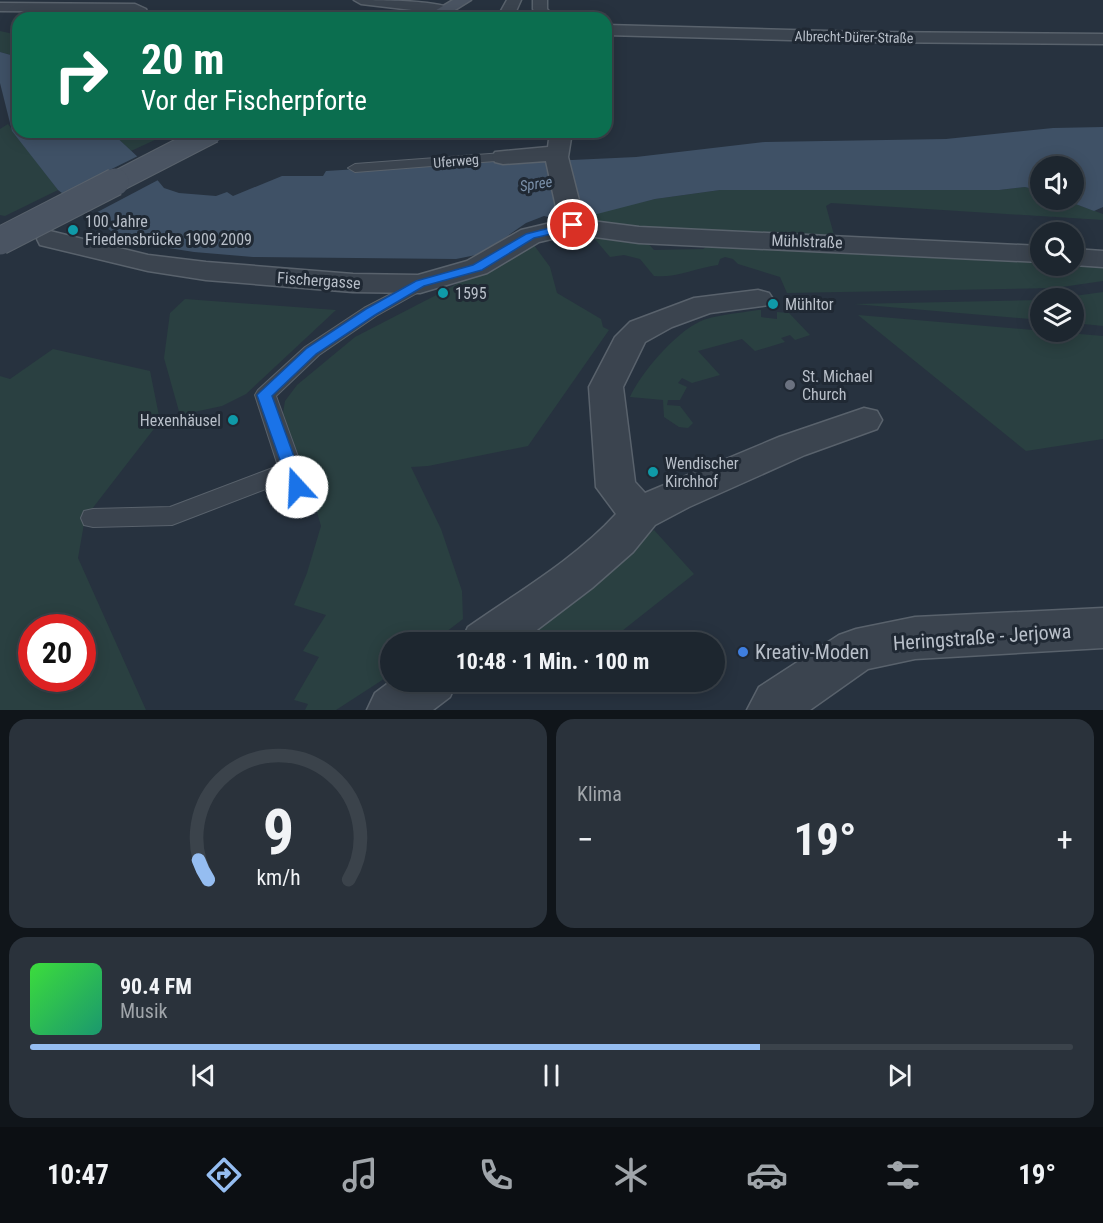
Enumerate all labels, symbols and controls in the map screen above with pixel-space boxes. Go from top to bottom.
street label: Albrecht-Dürer-Straße [794,28,914,46]
text: 20 m [141,35,224,84]
icon: right [42,36,120,114]
text: Vor der Fischerpforte [141,85,367,117]
street label: Uferweg [433,151,479,171]
map controls [1030,156,1084,342]
button: sound [1030,156,1084,210]
water label: Spree [518,173,554,195]
pin [547,199,598,250]
icon: arrive [556,208,589,241]
place label: 100 Jahre Friedensbrücke 1909 2009 [85,212,252,249]
button: search [1030,222,1084,276]
marker: 100 Jahre Friedensbrücke 1909 2009 [66,223,80,237]
street label: Mühlstraße [771,231,843,252]
street label: Fischergasse [277,268,361,293]
place label: 1595 [455,284,487,303]
marker: 1595 [436,286,450,300]
button: layers [1030,288,1084,342]
place label: Mühltor [785,295,834,314]
marker: Mühltor [766,297,780,311]
place label: St. Michael Church [802,367,873,404]
marker: St. Michael Church [783,378,797,392]
place label: Hexenhäusel [140,411,221,430]
marker: Hexenhäusel [226,413,240,427]
place label: Wendischer Kirchhof [665,454,739,491]
position arrow [265,455,329,519]
marker: Wendischer Kirchhof [646,465,660,479]
speed limit sign: 20 [18,614,96,692]
street label: Heringstraße - Jerjowa [892,619,1072,655]
place label: Kreativ-Moden [755,640,869,664]
marker: Kreativ-Moden [736,645,750,659]
text: 10:48 · 1 Min. · 100 m [456,649,649,674]
text: Klima [577,782,622,806]
text: 9 [262,796,294,869]
text: 19° [794,813,857,866]
text: − [577,820,594,859]
text: + [1057,820,1073,859]
text: km/h [256,866,300,891]
text: 90.4 FM [120,974,192,999]
text: Musik [120,999,168,1023]
icon: previous [187,1059,220,1092]
icon: pause [535,1059,568,1092]
icon: next [883,1059,916,1092]
icon: directions [203,1154,245,1196]
icon: music [339,1154,381,1196]
icon: phone [475,1154,517,1196]
icon: climate [610,1154,652,1196]
icon: car [746,1154,788,1196]
icon: filters [882,1154,924,1196]
text: 10:47 [47,1159,109,1191]
text: 19° [1018,1159,1056,1191]

